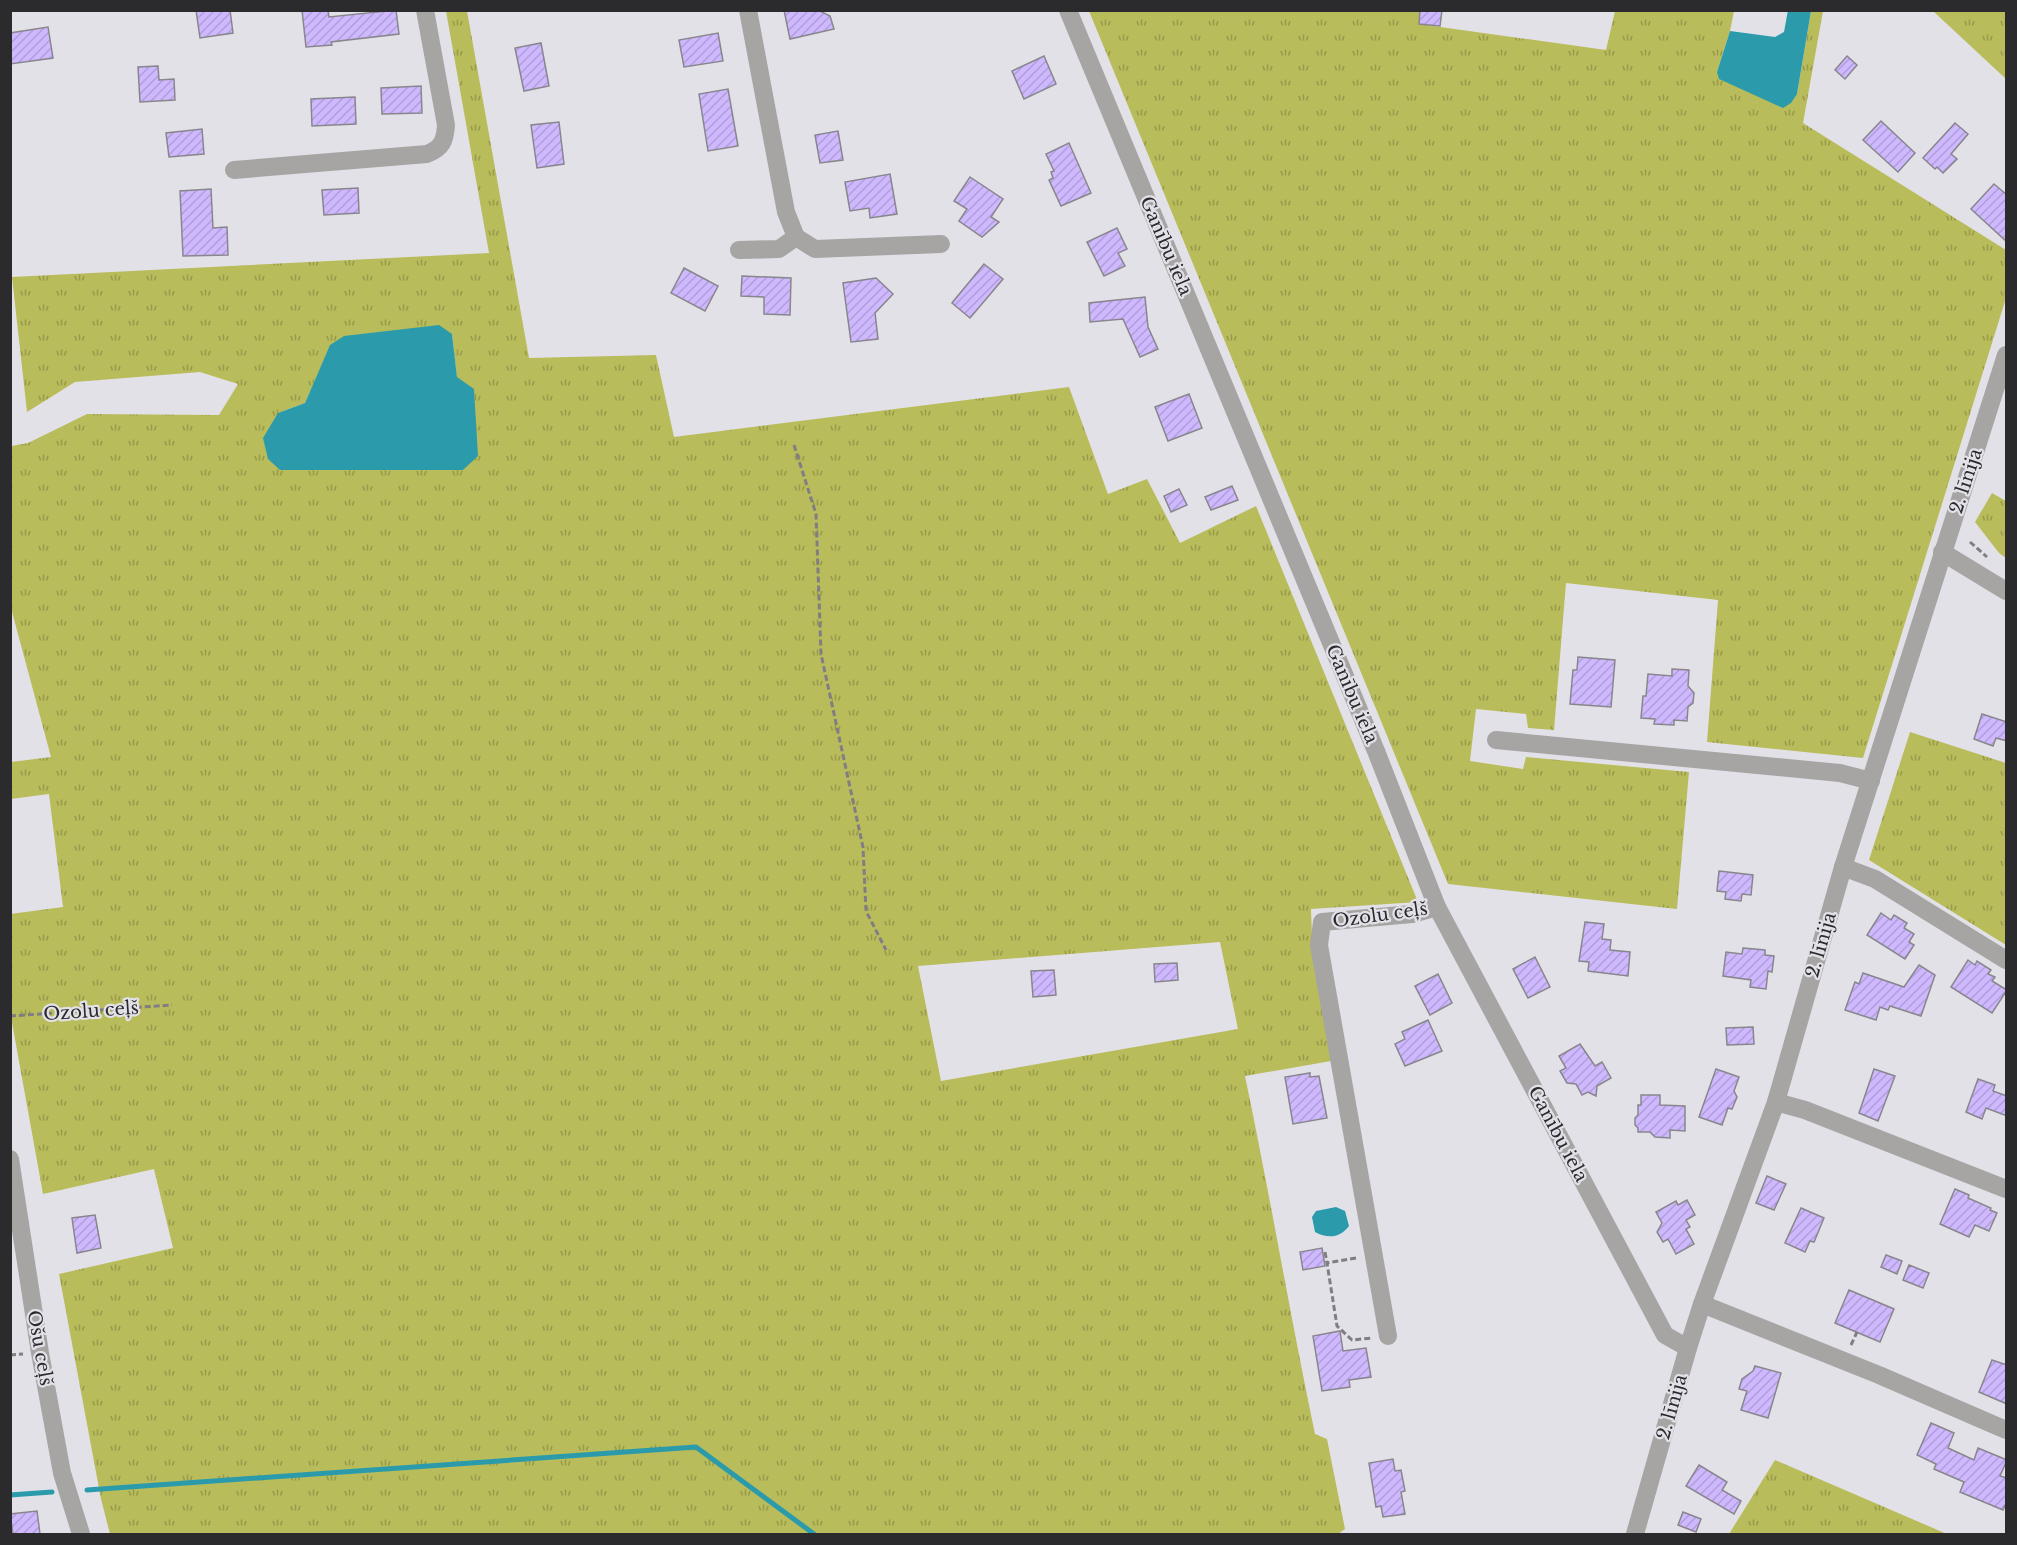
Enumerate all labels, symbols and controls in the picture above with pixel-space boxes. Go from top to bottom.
street label: Ganību iela [1135,193,1197,299]
street label: 2. līnija [1945,446,1987,516]
street label: Ganību iela [1321,641,1383,747]
street label: Ozolu ceļš [1331,897,1429,933]
street label: 2. līnija [1801,910,1841,980]
street label: Ozolu ceļš [42,997,140,1025]
street label: Ganību iela [1524,1082,1592,1186]
street label: Ošu ceļš [23,1309,57,1387]
street label: 2. līnija [1652,1372,1692,1442]

